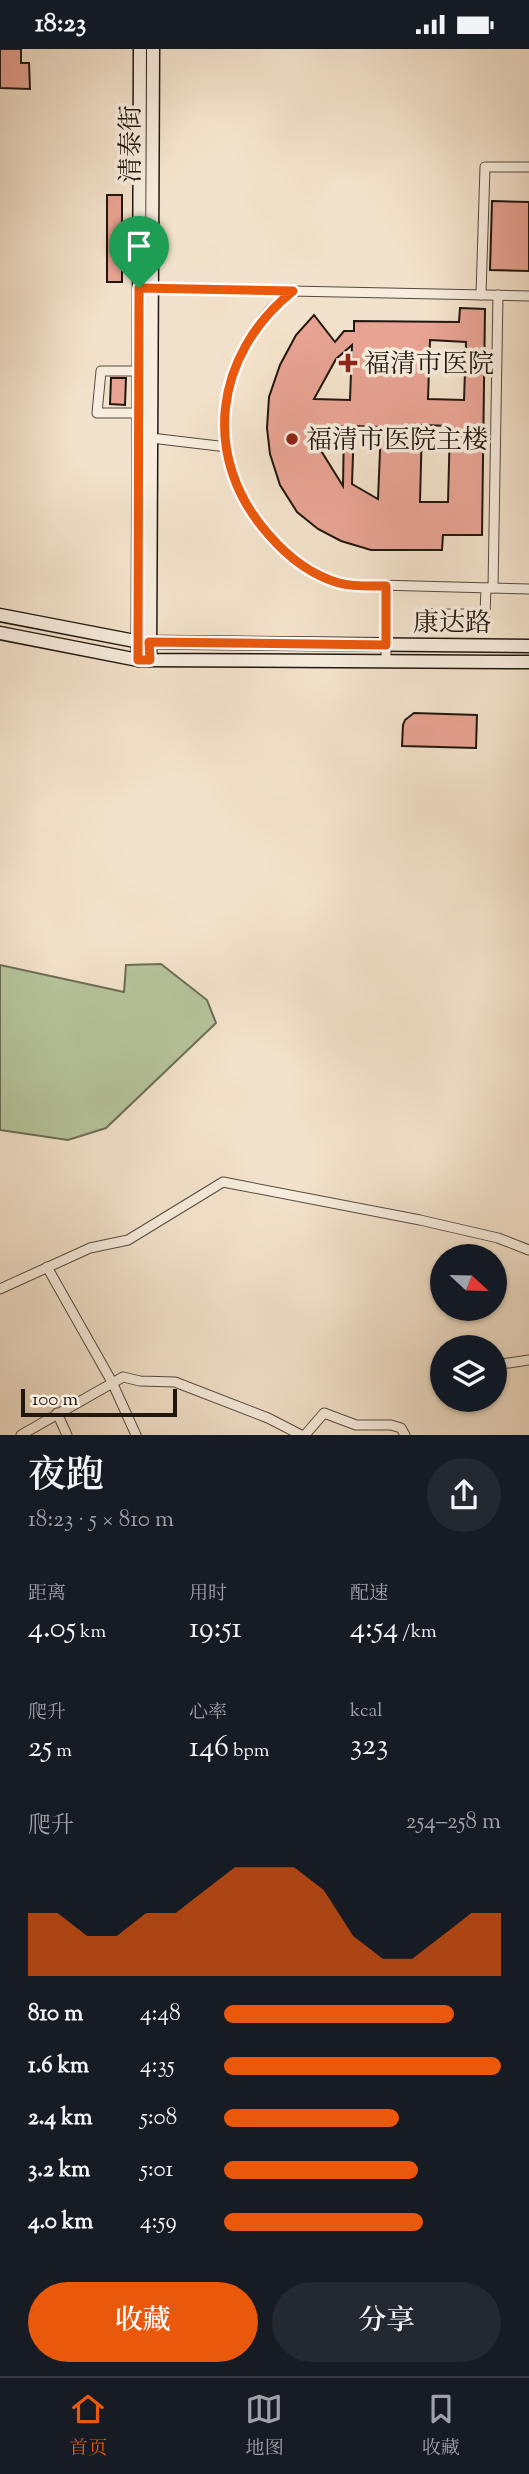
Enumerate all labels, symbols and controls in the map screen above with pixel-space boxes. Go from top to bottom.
text: 18:23 [35,6,86,43]
street label: 清泰街 [114,105,151,183]
pin [109,216,169,288]
icon: arrive [120,227,158,265]
place label: 福清市医院 [364,347,494,384]
marker: 福清市医院 [338,353,358,373]
place label: 福清市医院主楼 [306,423,488,460]
marker: 福清市医院主楼 [284,431,300,447]
street label: 康达路 [413,606,491,643]
north arrow [430,1244,508,1321]
map controls [430,1244,507,1412]
button: layers [430,1335,507,1412]
scale bar [21,1385,177,1417]
text: 100 m [32,1387,78,1414]
text: 夜跑 [28,1451,104,1505]
button: share [427,1458,501,1532]
text: 18:23 · 5 × 810 m [28,1504,174,1537]
text: 距离 [28,1581,66,1608]
text: 用时 [189,1581,227,1608]
text: 配速 [350,1581,388,1608]
text: 4.05 [28,1608,76,1651]
text: 19:51 [189,1608,242,1651]
text: 4:54 [350,1608,398,1651]
text: km [76,1619,106,1646]
text: /km [398,1619,437,1646]
text: kcal [350,1698,383,1725]
text: 爬升 [28,1700,66,1727]
text: 心率 [189,1700,227,1727]
text: 323 [350,1725,388,1768]
text: 25 [28,1727,52,1770]
text: 146 [189,1727,229,1770]
text: m [52,1738,72,1765]
text: bpm [229,1738,269,1765]
text: 254–258 m [406,1806,501,1839]
text: 爬升 [28,1810,74,1843]
text: 810 m [28,1998,83,2031]
text: 4:48 [140,1998,181,2031]
text: 1.6 km [28,2050,89,2083]
text: 4:35 [140,2050,175,2083]
text: 2.4 km [28,2102,93,2135]
text: 5:08 [140,2102,177,2135]
text: 3.2 km [28,2154,90,2187]
text: 5:01 [140,2154,173,2187]
text: 4.0 km [28,2206,93,2239]
text: 4:59 [140,2206,177,2239]
button: 收藏 [28,2282,258,2362]
button: 分享 [272,2282,501,2362]
tab: 首页 [69,2390,107,2463]
tab: 地图 [245,2390,284,2463]
tab: 收藏 [422,2390,460,2463]

